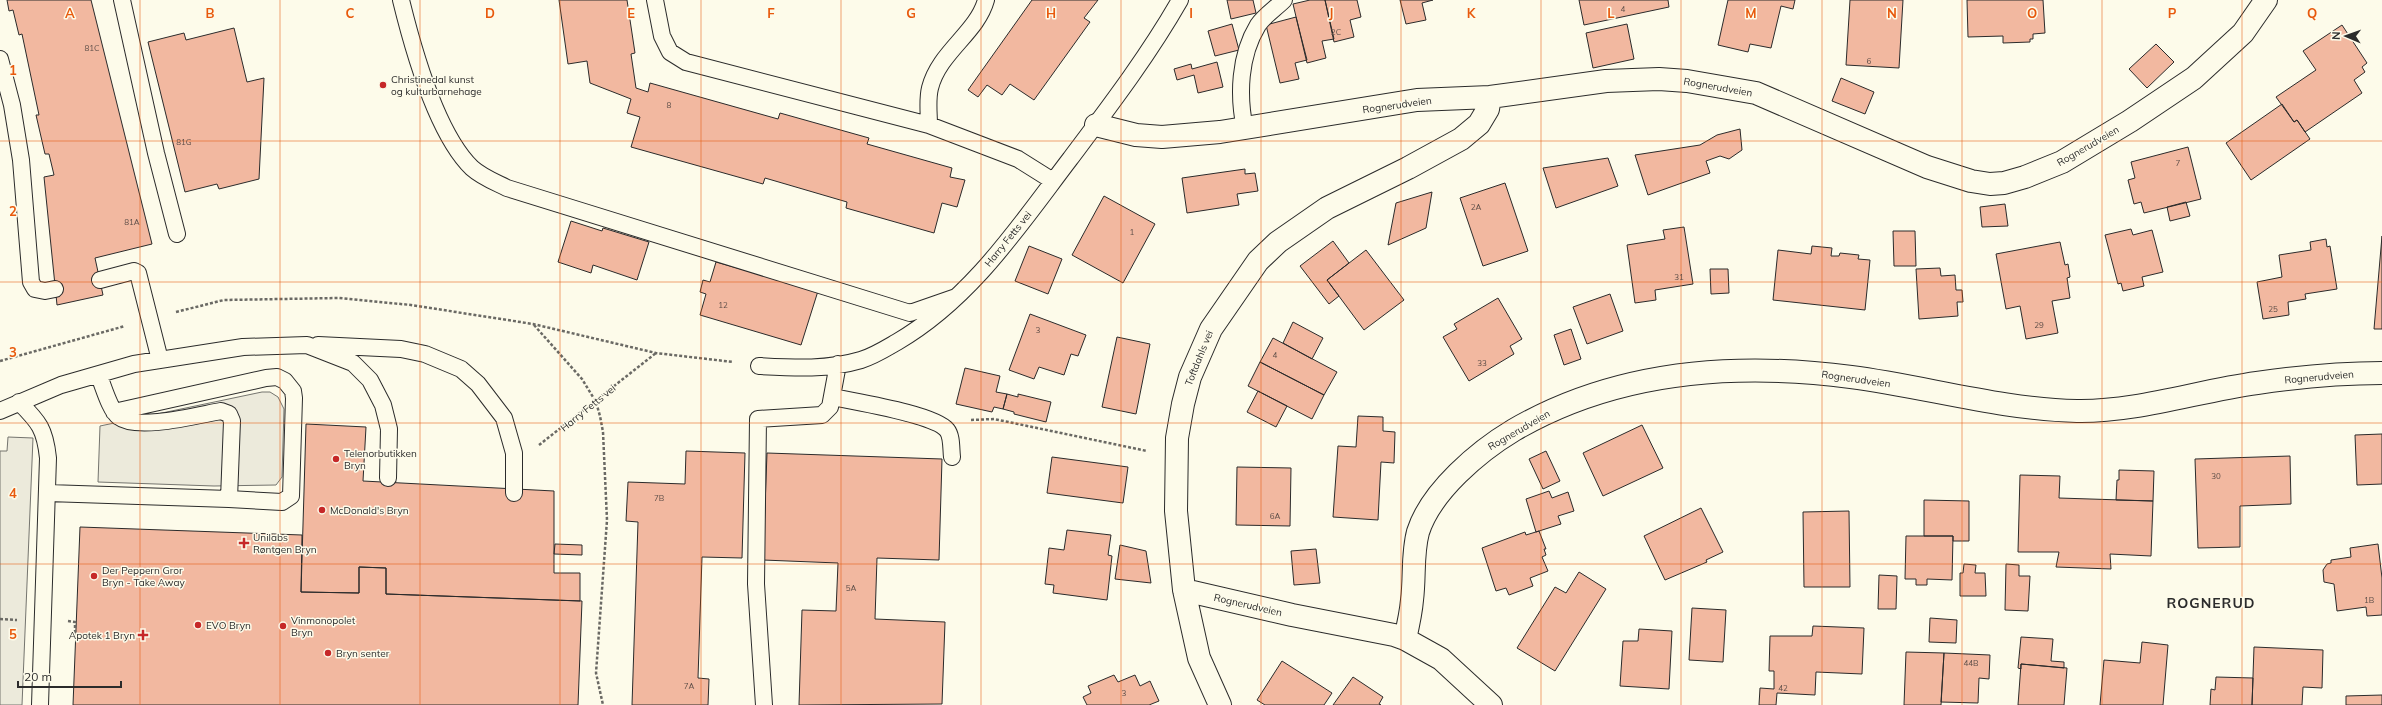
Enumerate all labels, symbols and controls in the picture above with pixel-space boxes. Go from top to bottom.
house number: 4 [1621,4,1626,14]
text: A [65,5,75,21]
text: B [206,5,215,21]
text: C [346,5,355,21]
text: D [485,5,495,21]
text: E [627,5,635,21]
text: F [767,5,775,21]
text: G [906,5,916,21]
text: H [1046,5,1056,21]
text: I [1189,5,1193,21]
text: J [1329,5,1333,21]
text: K [1467,5,1477,21]
text: L [1607,5,1615,21]
text: M [1745,5,1757,21]
text: N [1887,5,1897,21]
text: O [2027,5,2037,21]
text: P [2168,5,2177,21]
text: Q [2307,5,2317,21]
north arrow [2326,16,2366,56]
house number: 2C [1331,27,1342,37]
text: N [2329,31,2343,40]
house number: 81C [84,43,100,53]
house number: 6 [1867,56,1872,66]
text: 1 [9,62,17,78]
place label: Christinedal kunst og kulturbarnehage [391,73,482,98]
street label: Rognerudveien [1683,75,1754,99]
marker: Christinedal kunst og kulturbarnehage [378,80,388,90]
street label: Rognerudveien [1362,94,1433,116]
house number: 8 [667,100,672,110]
street label: Rognerudveien [2055,123,2122,169]
house number: 81G [176,137,192,147]
house number: 7 [2176,158,2181,168]
house number: 2A [1471,202,1481,212]
text: 2 [9,203,17,219]
street label: Harry Fetts vei [982,209,1034,269]
house number: 81A [124,217,140,227]
house number: 1 [1130,227,1135,237]
house number: 31 [1674,272,1684,282]
house number: 12 [718,300,728,310]
house number: 25 [2268,304,2278,314]
house number: 29 [2034,320,2044,330]
house number: 3 [1036,325,1041,335]
street label: Toftdahls vei [1182,328,1216,388]
text: 3 [9,344,17,360]
house number: 4 [1273,350,1278,360]
house number: 33 [1477,358,1487,368]
street label: Rognerudveien [2284,367,2354,387]
street label: Rognerudveien [1821,368,1892,390]
street label: Harry Fetts vei [558,382,618,434]
street label: Rognerudveien [1486,407,1553,453]
place label: Telenorbutikken Bryn [344,447,417,472]
marker: Telenorbutikken Bryn [331,454,341,464]
house number: 30 [2211,471,2221,481]
text: 4 [9,485,17,501]
house number: 7B [654,493,664,503]
place label: McDonald's Bryn [330,504,409,517]
marker: McDonald's Bryn [317,505,327,515]
house number: 6A [1270,511,1280,521]
place label: Unilabs Røntgen Bryn [253,531,317,556]
marker: Unilabs Røntgen Bryn [238,537,250,549]
place label: Der Peppern Gror Bryn - Take Away [102,564,185,589]
marker: Der Peppern Gror Bryn - Take Away [89,571,99,581]
house number: 5A [846,583,856,593]
street label: Rognerudveien [1213,591,1284,619]
district label: ROGNERUD [2167,594,2255,612]
house number: 1B [2364,595,2374,605]
place label: Vinmonopolet Bryn [291,614,356,639]
place label: EVO Bryn [206,619,251,632]
marker: EVO Bryn [193,620,203,630]
marker: Vinmonopolet Bryn [278,621,288,631]
text: 5 [9,626,17,642]
place label: Apotek 1 Bryn [69,629,135,642]
marker: Apotek 1 Bryn [138,630,148,640]
place label: Bryn senter [336,647,390,660]
marker: Bryn senter [323,648,333,658]
house number: 44B [1963,658,1979,668]
scale bar [18,663,121,689]
text: 20 m [24,669,52,684]
house number: 7A [684,681,694,691]
house number: 42 [1778,683,1788,693]
house number: 3 [1122,688,1127,698]

